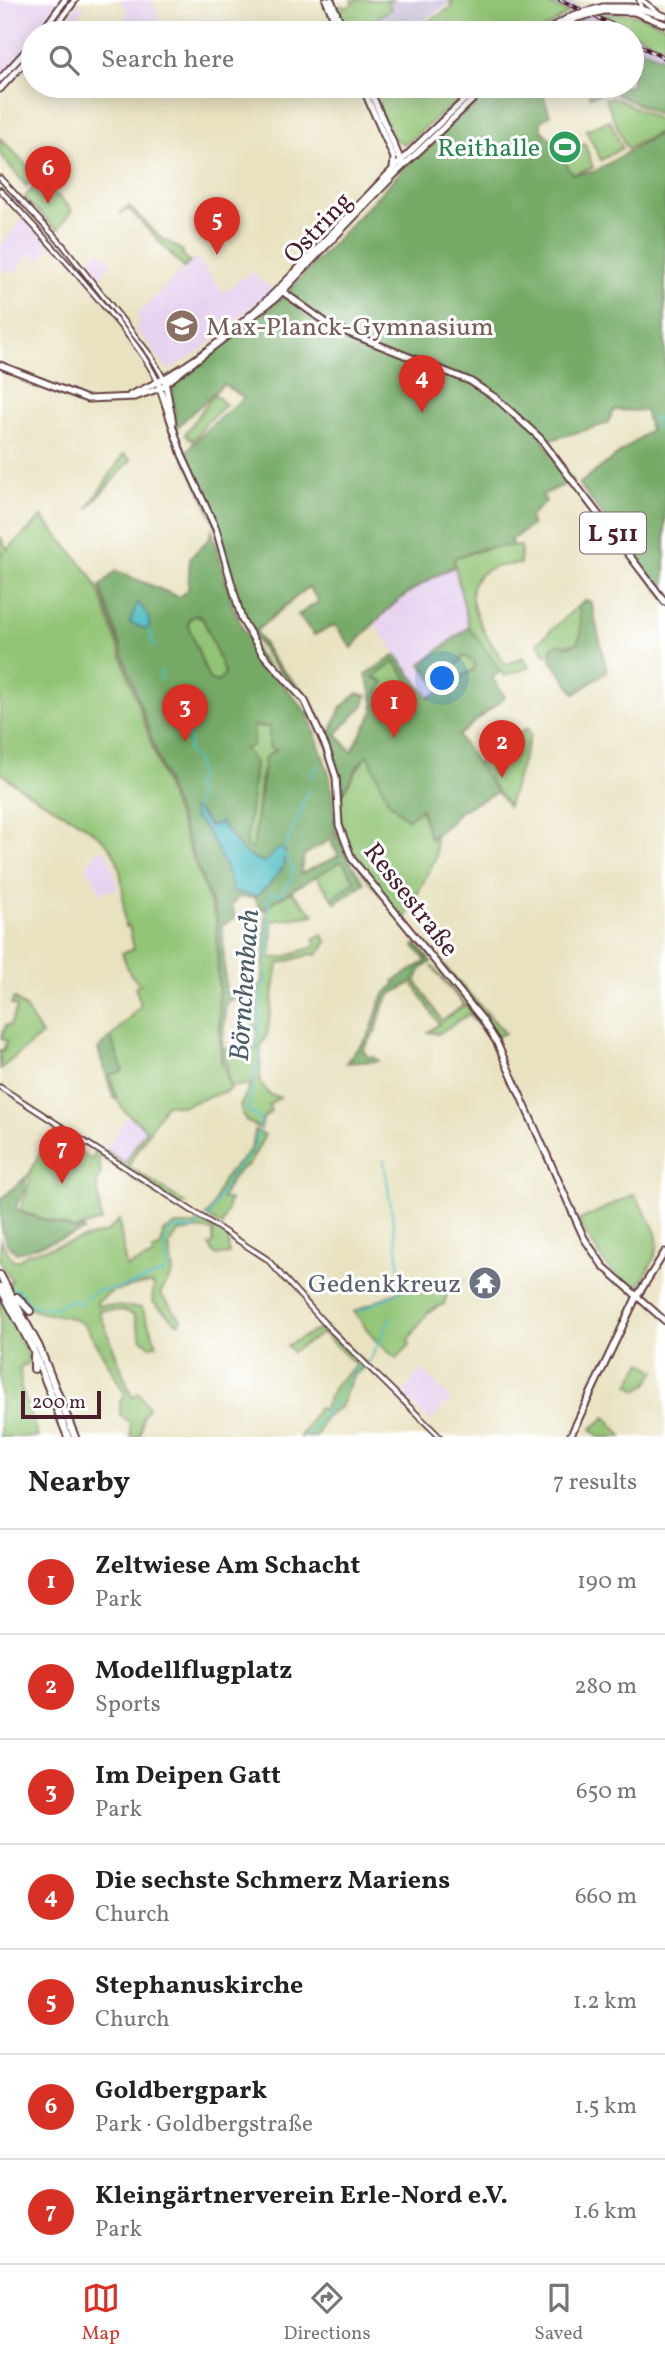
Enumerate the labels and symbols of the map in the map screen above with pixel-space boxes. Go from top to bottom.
sports icon: Reithalle [546,128,584,166]
place label: Reithalle [437,131,540,167]
pin: 6 [25,146,71,204]
street label: Ostring [276,184,361,272]
pin: 5 [194,197,240,255]
school or university icon: Max-Planck-Gymnasium [163,307,201,345]
place label: Max-Planck-Gymnasium [206,310,494,346]
pin: 4 [399,355,445,413]
road number: L 511 [580,512,646,554]
your location [425,661,459,695]
pin: 1 [371,680,417,738]
pin: 3 [162,684,208,742]
pin: 2 [479,720,525,778]
street label: Ressestraße [354,836,467,965]
water label: Börnchenbach [221,908,270,1063]
pin: 7 [39,1126,85,1184]
temple icon: Gedenkkreuz [466,1264,504,1302]
place label: Gedenkkreuz [308,1267,461,1303]
scale bar [21,1388,102,1420]

